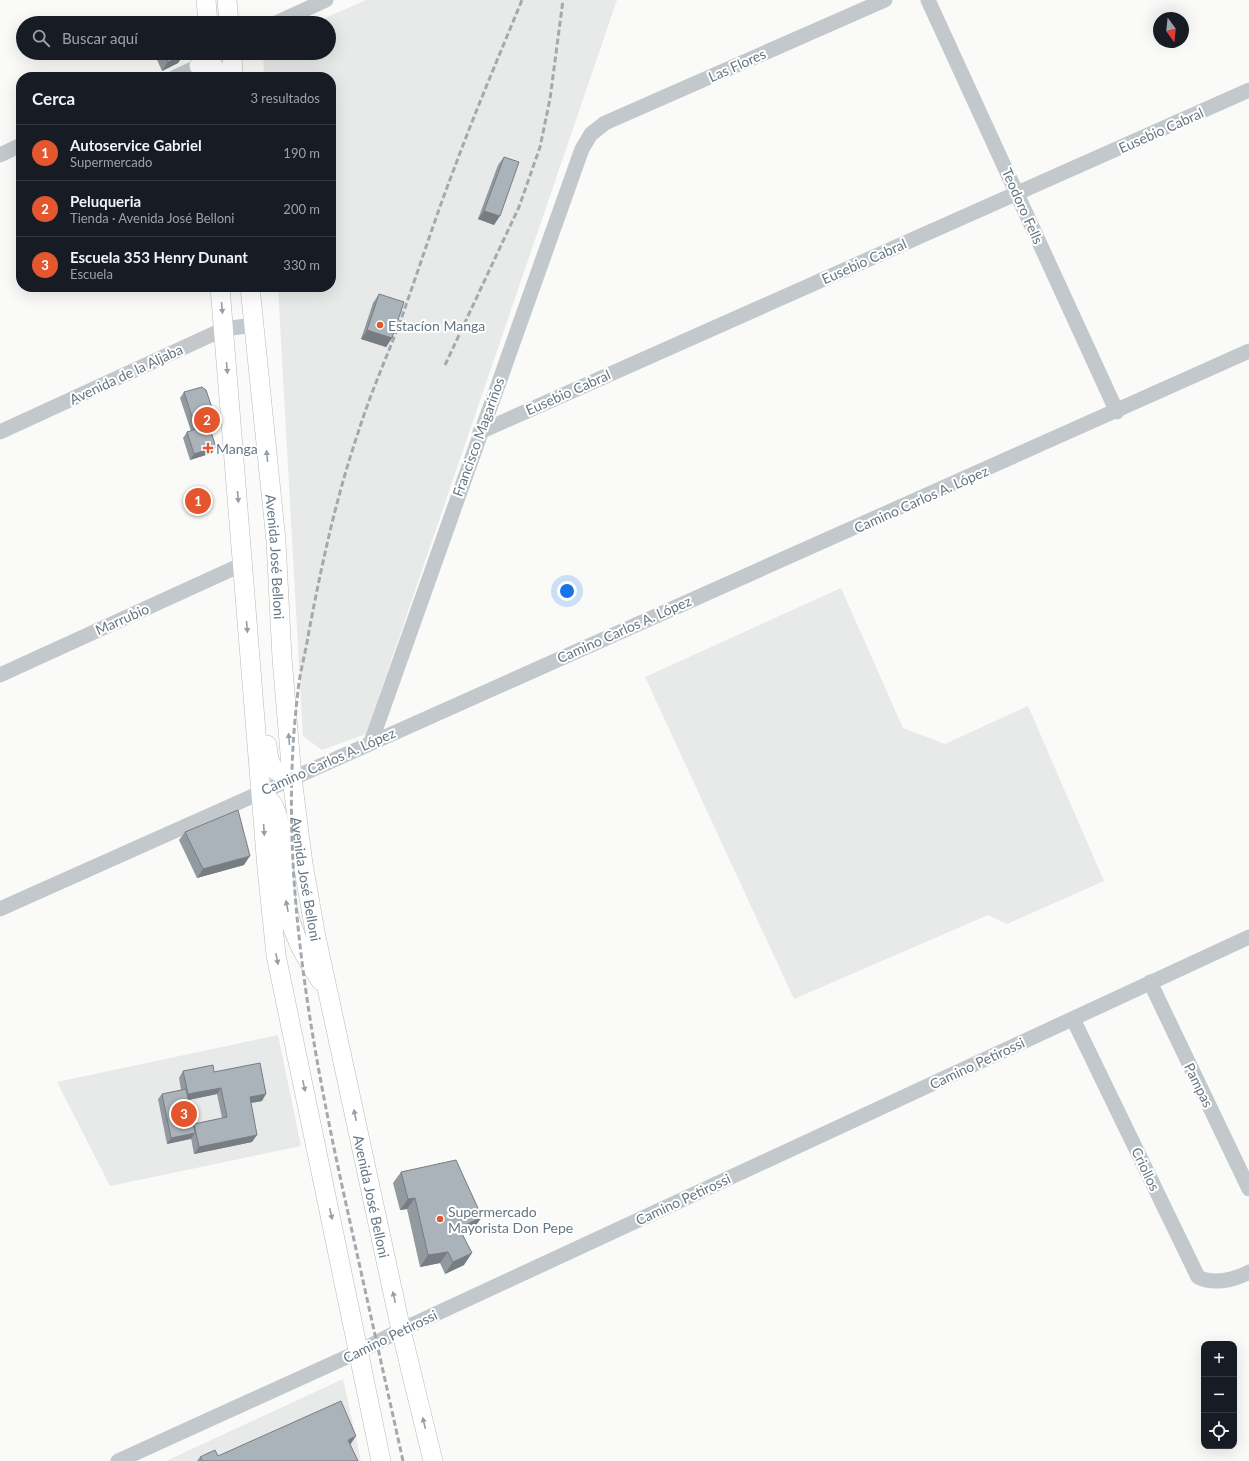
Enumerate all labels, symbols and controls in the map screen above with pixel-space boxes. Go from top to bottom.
north arrow [1153,12,1189,48]
search box [16,16,336,60]
icon: search [30,27,52,49]
text: Buscar aquí [62,29,138,47]
street label: Las Flores [706,45,768,85]
text: Cerca [32,88,75,109]
text: 3 resultados [250,90,320,106]
street label: Eusebio Cabral [1116,104,1206,156]
text: Autoservice Gabriel [70,136,202,154]
text: 1 [41,145,49,161]
text: 190 m [283,145,320,161]
text: Supermercado [70,154,152,170]
street label: Teodoro Fells [999,165,1047,247]
text: Peluqueria [70,192,141,210]
text: 2 [41,201,49,217]
text: 200 m [283,201,320,217]
text: Tienda · Avenida José Belloni [70,210,234,226]
street label: Eusebio Cabral [819,235,909,287]
text: Escuela 353 Henry Dunant [70,248,248,266]
text: 3 [41,257,49,273]
text: 330 m [283,257,320,273]
text: Escuela [70,266,113,282]
one-way arrow [219,302,226,314]
place label: Estacíon Manga [388,317,485,334]
marker: Estacíon Manga [375,320,385,330]
street label: Avenida de la Aljaba [67,340,185,408]
one-way arrow [224,361,231,374]
street label: Eusebio Cabral [523,366,613,418]
street label: Francisco Magariños [449,375,507,499]
pin: 2 [194,405,220,435]
place label: Manga [216,440,258,457]
marker: Manga [203,443,213,453]
one-way arrow [264,450,271,462]
street label: Camino Carlos A. López [851,462,991,536]
pin: 1 [185,486,211,516]
one-way arrow [234,491,241,503]
street label: Avenida José Belloni [263,493,289,620]
your location [557,581,577,601]
street label: Camino Carlos A. López [554,592,694,666]
street label: Marrubio [93,600,151,638]
one-way arrow [244,621,250,633]
street label: Camino Carlos A. López [258,724,398,798]
one-way arrow [285,733,292,745]
street label: Avenida José Belloni [289,816,325,943]
one-way arrow [261,824,268,836]
one-way arrow [284,900,290,912]
one-way arrow [274,953,280,965]
street label: Camino Petirossi [927,1034,1027,1092]
street label: Pampas [1181,1060,1217,1110]
one-way arrow [301,1080,307,1093]
pin: 3 [171,1099,197,1129]
one-way arrow [351,1109,357,1121]
street label: Avenida José Belloni [351,1133,394,1259]
street label: Criollos [1128,1144,1164,1194]
street label: Camino Petirossi [633,1170,733,1228]
place label: Supermercado Mayorista Don Pepe [448,1203,573,1236]
one-way arrow [328,1207,334,1220]
marker: Supermercado Mayorista Don Pepe [435,1214,445,1224]
one-way arrow [390,1290,396,1303]
street label: Camino Petirossi [340,1306,440,1366]
map controls [1201,1341,1237,1449]
button: + [1201,1341,1237,1377]
button: − [1201,1377,1237,1413]
button: locate [1201,1413,1237,1449]
one-way arrow [420,1417,426,1429]

